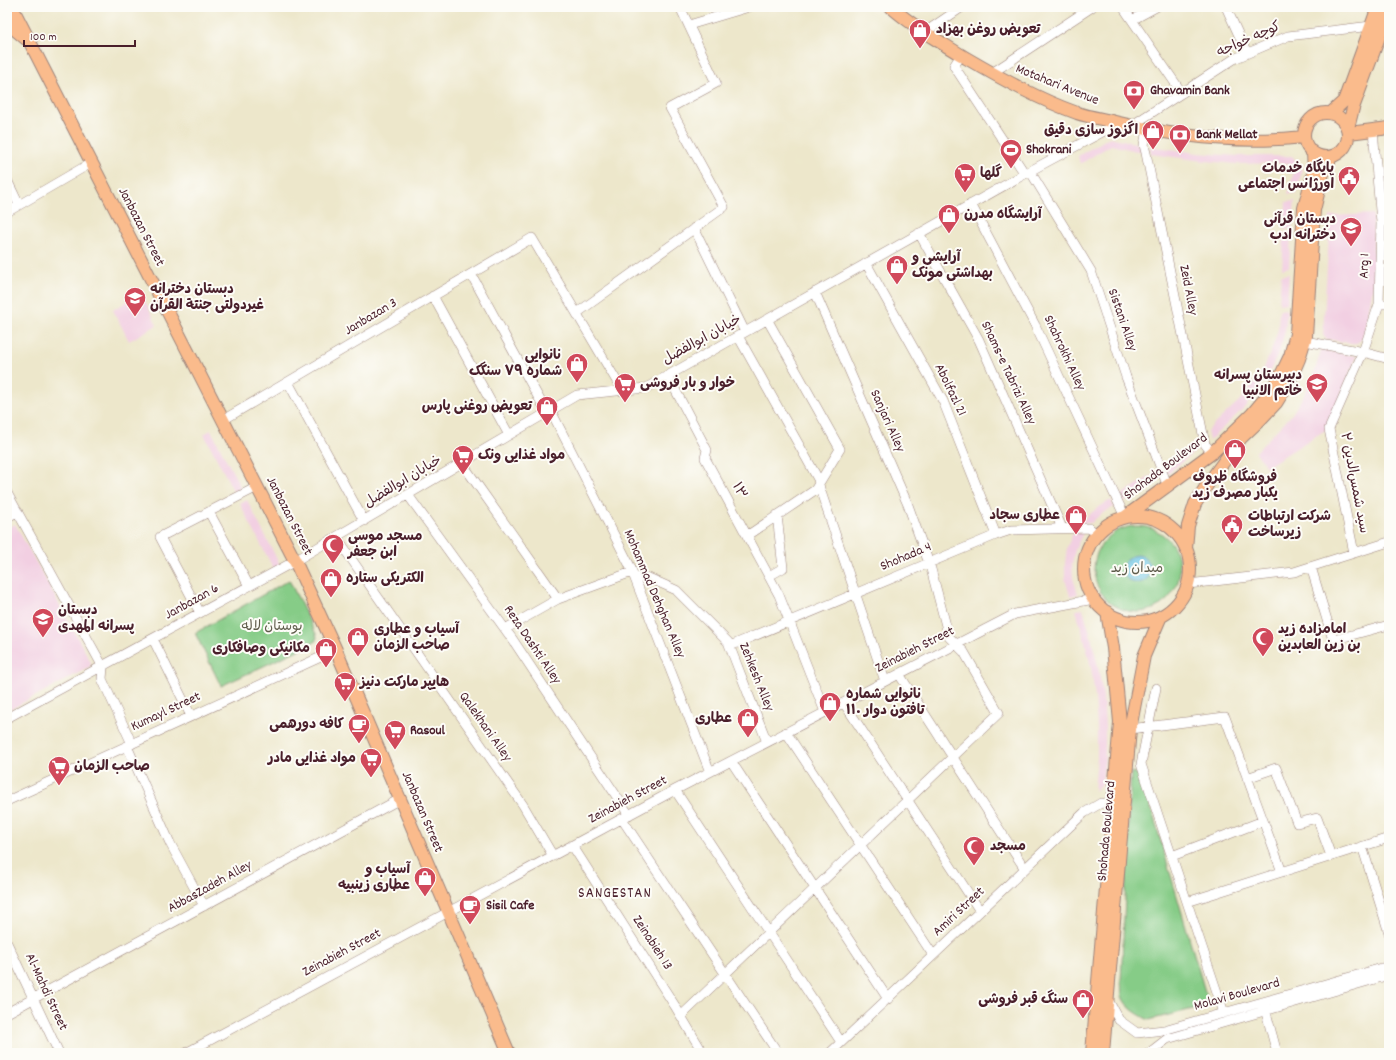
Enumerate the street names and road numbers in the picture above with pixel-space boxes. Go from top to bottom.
street label: کوچه خواجه [1214,17,1284,63]
street label: Motahari Avenue [1012,59,1102,111]
street label: Janbazan Street [112,184,170,270]
street label: Arg 1 [1355,253,1375,279]
street label: Zeid Alley [1173,263,1203,317]
street label: Sistani Alley [1102,286,1142,354]
street label: Janbazan 3 [341,293,401,341]
street label: خیابان ابوالفضل [659,310,745,370]
street label: Shahrokhi Alley [1038,312,1090,394]
street label: Shams-e Tabrizi Alley [975,318,1041,428]
street label: Abolfazl 21 [929,361,971,419]
street label: Sanjari Alley [864,387,910,456]
street label: Shohada Boulevard [1120,429,1212,505]
street label: سید شمس‌الدین ۲ [1334,431,1374,535]
street label: خیابان ابوالفضل [360,451,446,513]
street label: Janbazan Street [260,473,318,559]
street label: ۱۳ [726,479,752,503]
street label: Mohammad Dehghan Alley [618,527,690,662]
street label: Shohada 4 [877,537,935,577]
street label: Janbazan 6 [161,579,223,625]
street label: Reza Dashti Alley [498,602,566,689]
street label: Zeinabieh Street [872,621,958,679]
street label: Zehkesh Alley [733,640,779,715]
street label: Kumayl Street [128,687,204,737]
street label: Qalekhani Alley [453,688,517,766]
street label: Janbazan Street [396,768,448,856]
street label: Zeinabieh Street [585,771,671,829]
street label: Shohada Boulevard [1093,780,1121,882]
street label: AbbasZadeh Alley [164,855,256,918]
street label: Amiri Street [928,883,990,941]
street label: Zeinabieh 13 [627,912,677,974]
street label: Zeinabieh Street [299,924,385,982]
street label: Al-Mahdi Street [19,950,73,1034]
street label: Molavi Boulevard [1192,973,1282,1017]

